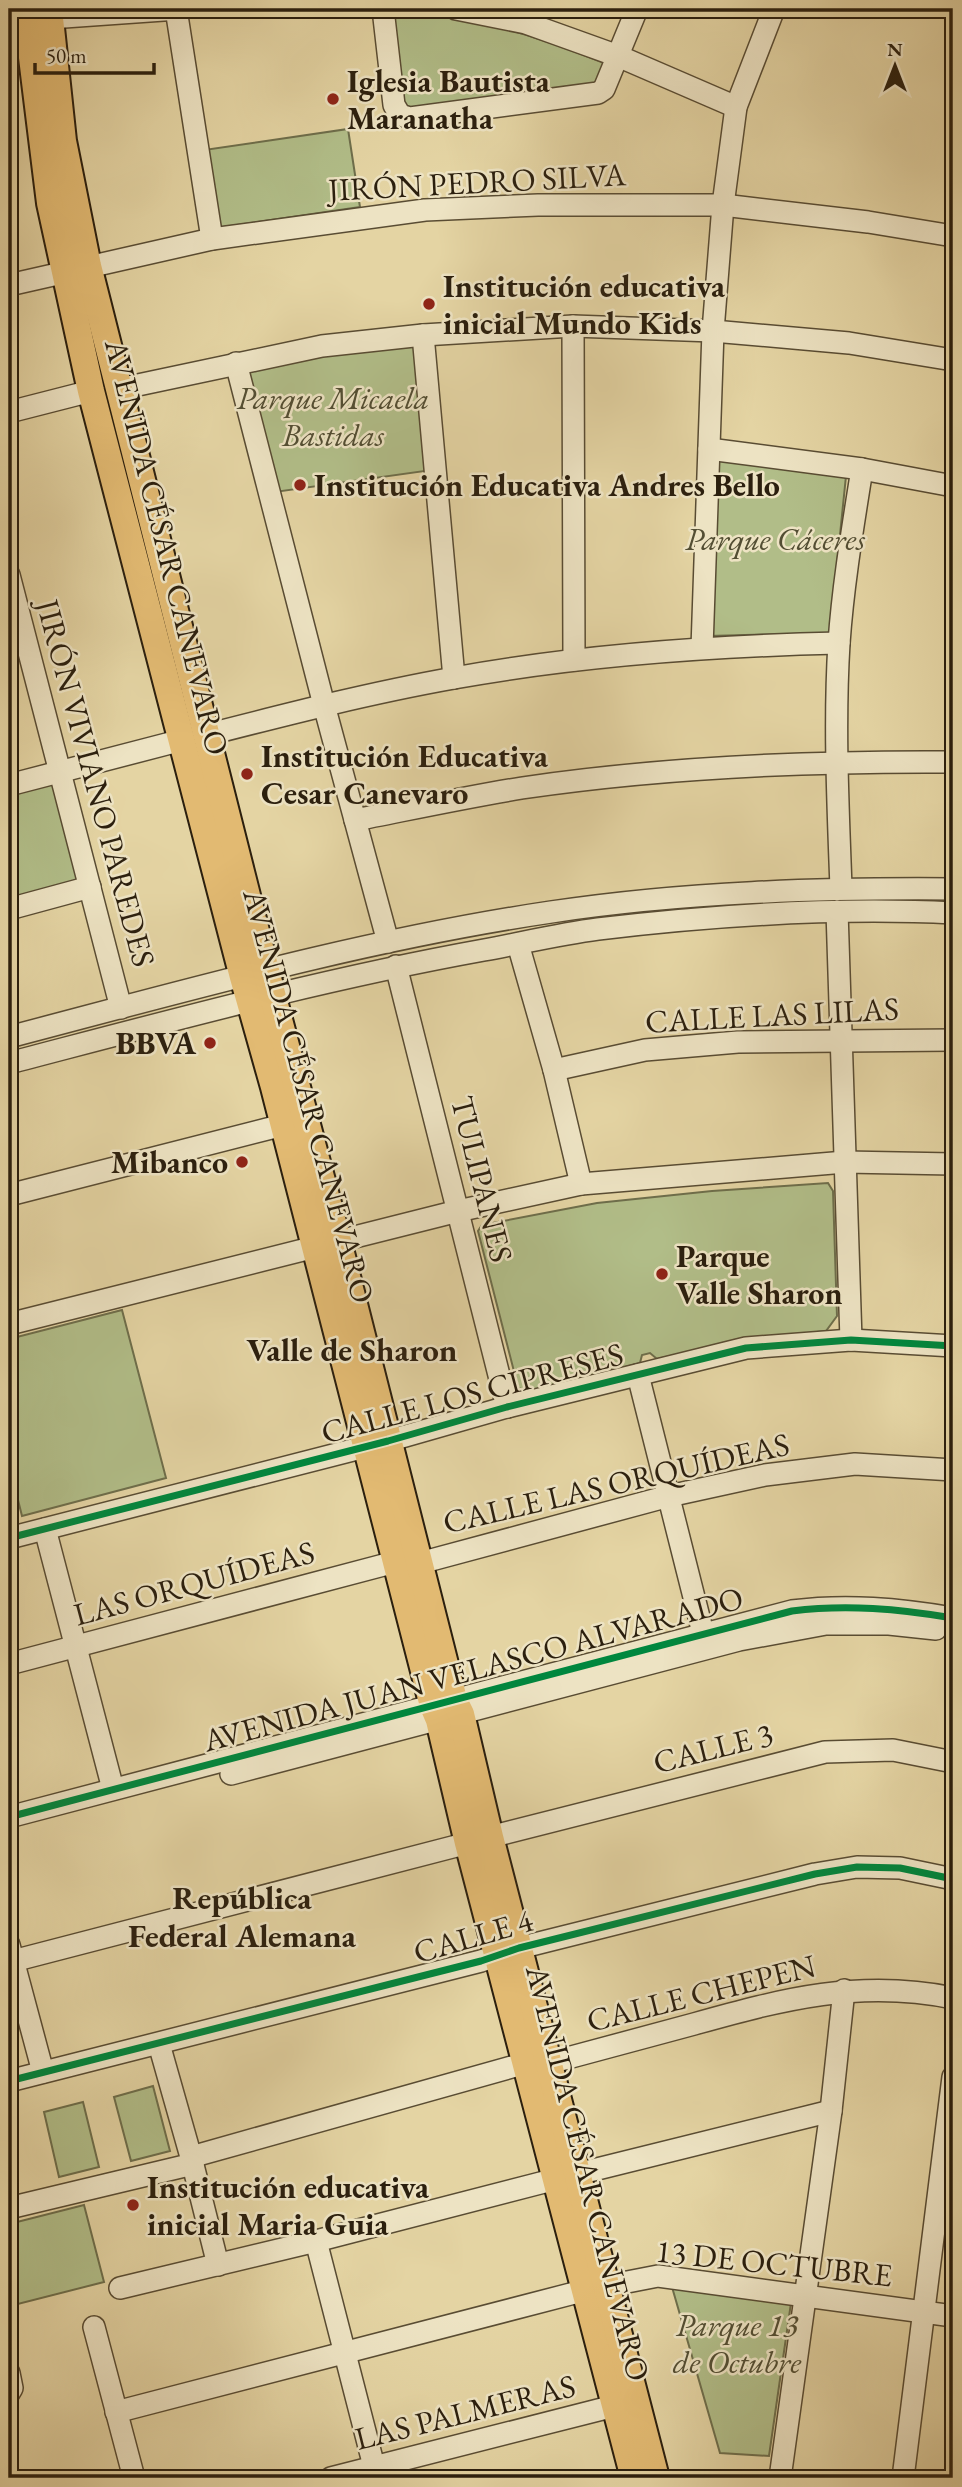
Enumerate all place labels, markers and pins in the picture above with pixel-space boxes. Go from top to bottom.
place label: Iglesia Bautista Maranatha [347,60,551,139]
marker: Iglesia Bautista Maranatha [325,91,341,107]
place label: Institución educativa inicial Mundo Kids [443,265,726,344]
marker: Institución educativa inicial Mundo Kids [421,296,437,312]
place label: Institución Educativa Andres Bello [314,464,780,506]
marker: Institución Educativa Andres Bello [292,477,308,493]
place label: Institución Educativa Cesar Canevaro [261,735,549,814]
marker: Institución Educativa Cesar Canevaro [239,766,255,782]
place label: BBVA [116,1022,197,1064]
marker: BBVA [202,1035,218,1051]
place label: Mibanco [111,1141,228,1183]
marker: Mibanco [234,1154,250,1170]
place label: Parque Valle Sharon [676,1235,843,1314]
marker: Parque Valle Sharon [654,1266,670,1282]
place label: Institución educativa inicial Maria Guia [147,2166,430,2245]
marker: Institución educativa inicial Maria Guia [125,2197,141,2213]

